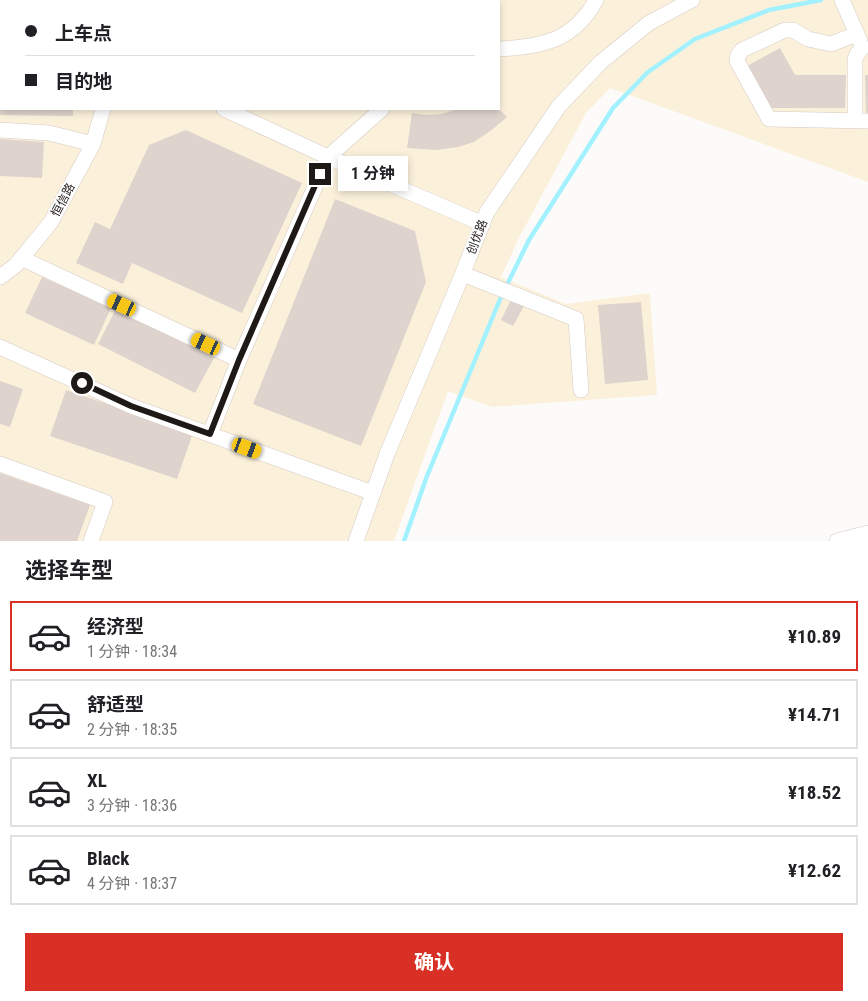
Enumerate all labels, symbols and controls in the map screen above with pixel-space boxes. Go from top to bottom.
text: 上车点 [55,22,112,45]
text: 目的地 [55,70,112,93]
callout: 1 分钟 [338,156,408,192]
route end [309,163,331,185]
text: 1 分钟 [351,164,395,183]
street label: 恒信路 [48,181,78,219]
street label: 创优路 [464,218,490,256]
car [105,292,138,318]
car [189,331,222,357]
route start [71,372,93,394]
car [230,436,263,460]
text: 选择车型 [25,558,113,583]
icon: car [27,614,72,659]
text: 经济型 [87,615,144,638]
text: ¥10.89 [788,625,841,648]
text: 1 分钟 · 18:34 [87,642,177,661]
icon: car [27,692,72,737]
text: 舒适型 [87,693,144,716]
text: ¥14.71 [788,703,841,726]
text: 2 分钟 · 18:35 [87,720,177,739]
text: XL [87,769,107,792]
icon: car [27,770,72,815]
text: ¥18.52 [788,781,841,804]
text: 3 分钟 · 18:36 [87,796,177,815]
text: Black [87,847,129,870]
icon: car [27,848,72,893]
text: ¥12.62 [788,859,841,882]
text: 4 分钟 · 18:37 [87,874,177,893]
button: 确认 [25,933,843,991]

